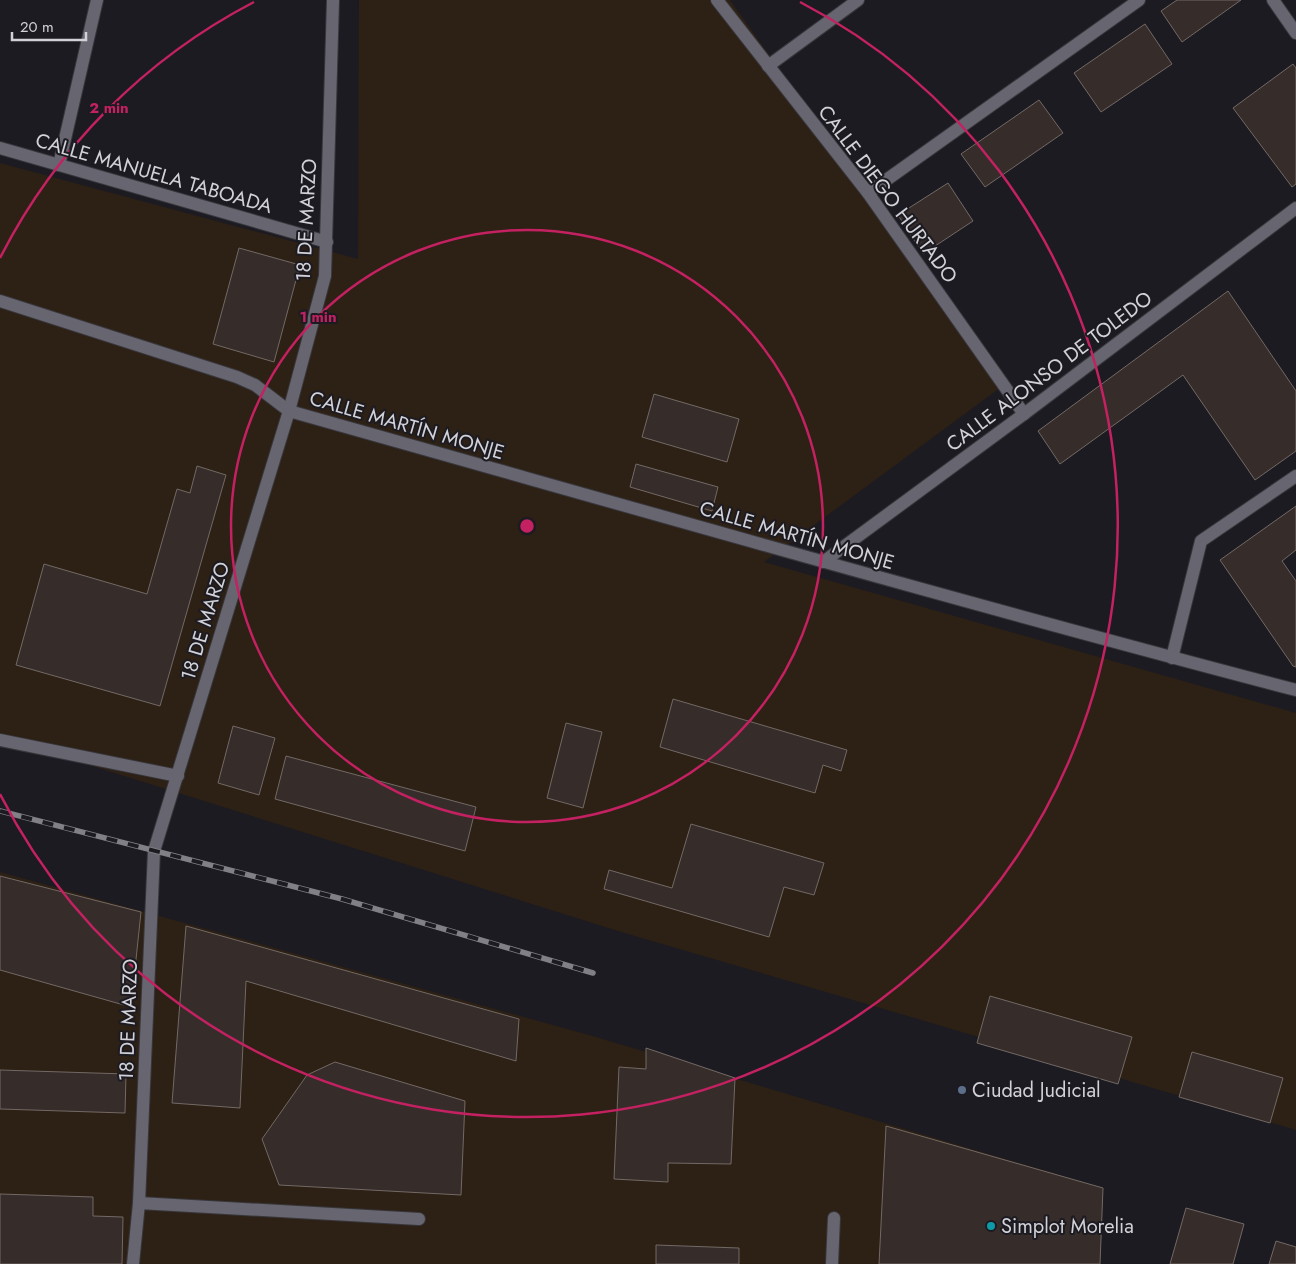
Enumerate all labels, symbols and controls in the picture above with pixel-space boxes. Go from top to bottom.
scale bar [12,10,86,42]
text: 20 m [20,16,54,38]
text: 2 min [89,97,129,119]
street label: CALLE DIEGO HURTADO [811,99,964,289]
street label: CALLE MANUELA TABOADA [32,126,276,221]
street label: 18 DE MARZO [289,158,324,282]
street label: CALLE ALONSO DE TOLEDO [940,284,1158,459]
text: 1 min [299,306,337,328]
street label: CALLE MARTÍN MONJE [306,384,508,467]
street label: CALLE MARTÍN MONJE [696,494,898,577]
centre of rings [518,517,536,535]
street label: 18 DE MARZO [174,558,237,684]
street label: 18 DE MARZO [112,958,145,1082]
place label: Ciudad Judicial [972,1076,1101,1105]
marker: Ciudad Judicial [956,1084,968,1096]
place label: Simplot Morelia [1001,1212,1134,1241]
marker: Simplot Morelia [985,1220,997,1232]

